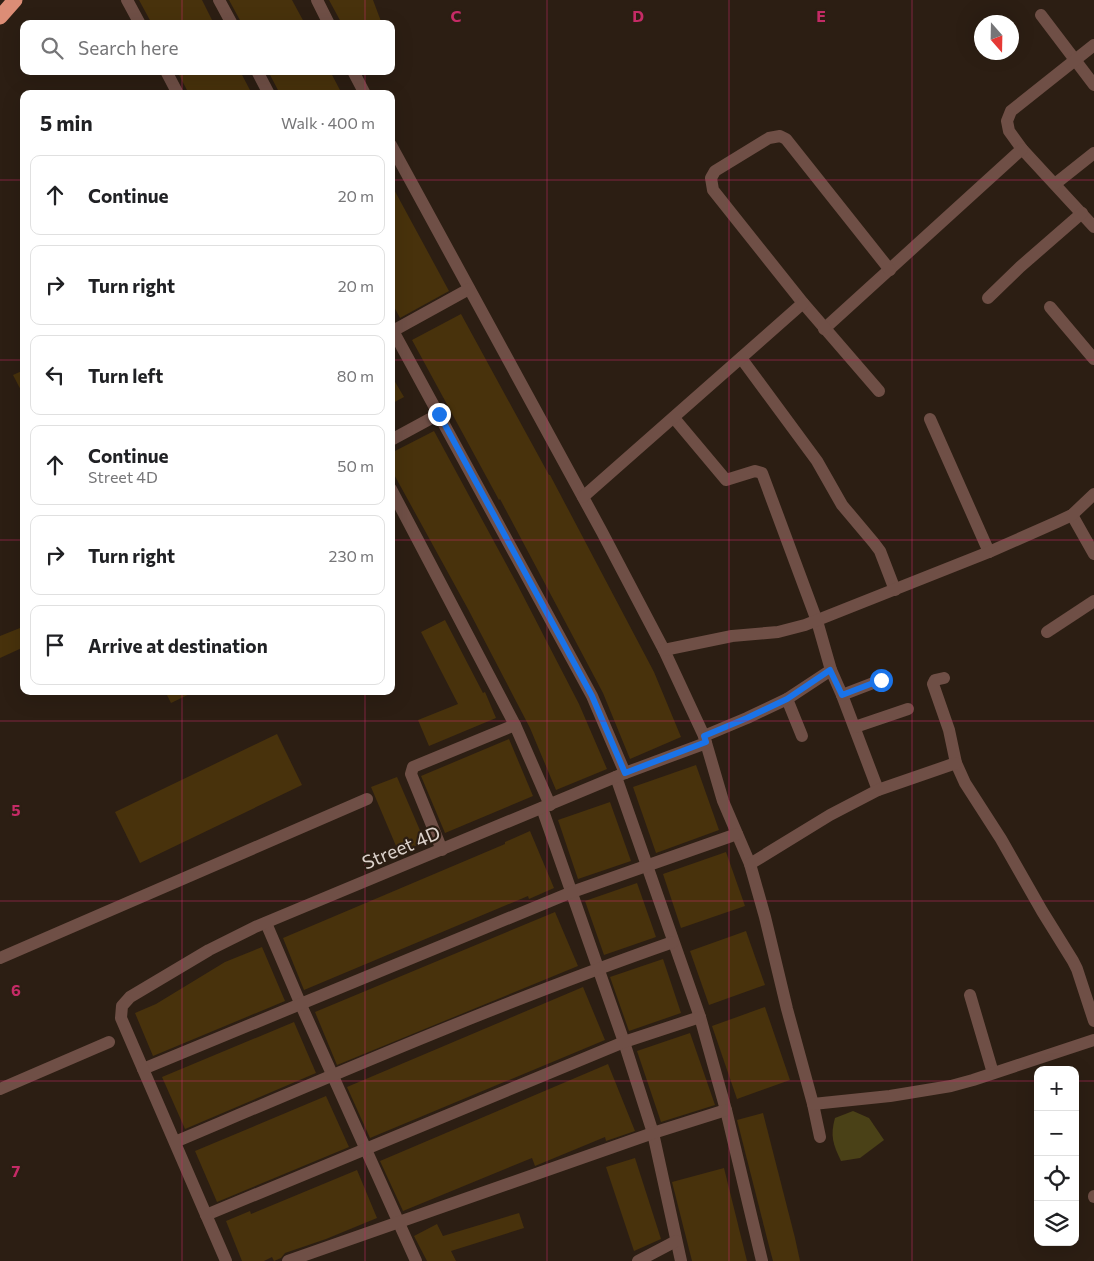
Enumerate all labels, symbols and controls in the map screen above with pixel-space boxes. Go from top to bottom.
text: C [451,6,462,25]
text: D [632,6,644,25]
text: E [816,6,826,25]
north arrow [974,15,1019,60]
search box [20,20,395,75]
icon: search [38,34,66,62]
text: Search here [78,36,178,59]
text: 5 min [40,110,93,135]
text: Walk · 400 m [281,113,375,132]
icon: ahead [41,181,69,209]
text: Continue [88,184,168,207]
text: 20 m [338,186,374,205]
icon: right [41,271,69,299]
text: Turn right [88,274,175,297]
text: 20 m [338,276,374,295]
icon: left [41,361,69,389]
text: Turn left [88,364,163,387]
text: 80 m [337,366,374,385]
route end [428,403,451,426]
text: Continue [88,444,168,467]
icon: ahead [41,451,69,479]
text: 50 m [337,456,374,475]
text: Street 4D [88,467,158,486]
icon: right [41,541,69,569]
text: Turn right [88,544,175,567]
text: 230 m [329,546,374,565]
icon: arrive [41,631,69,659]
text: Arrive at destination [88,634,268,657]
route start [870,669,893,692]
text: 5 [11,800,21,819]
street label: Street 4D [358,820,444,874]
text: 6 [11,980,21,999]
map controls [1034,1066,1079,1246]
button: + [1034,1066,1079,1111]
button: − [1034,1111,1079,1156]
button: locate [1034,1156,1079,1201]
text: 7 [12,1161,21,1180]
button: layers [1034,1201,1079,1246]

